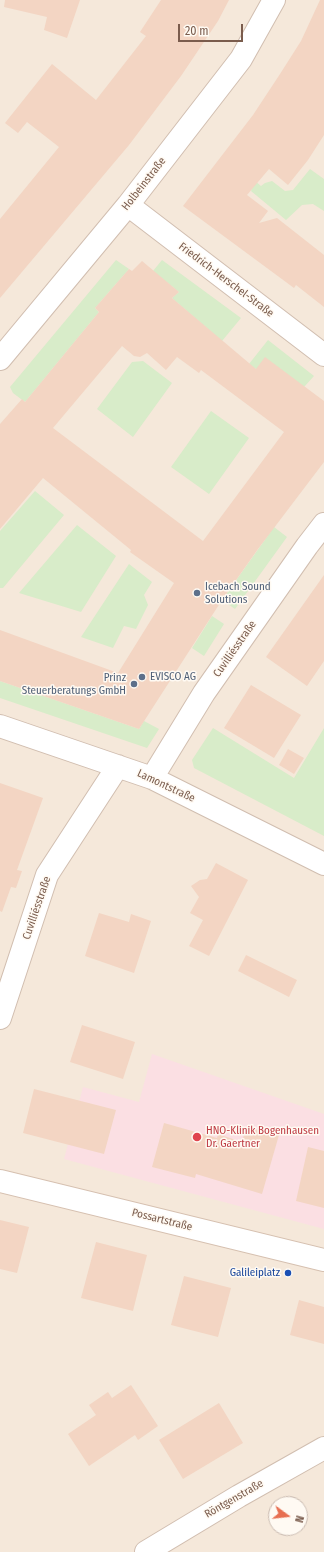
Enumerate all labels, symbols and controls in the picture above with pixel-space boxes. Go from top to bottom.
scale bar [180,16,245,42]
text: 20 m [185,24,209,38]
street label: Holbeinstraße [119,155,169,213]
street label: Friedrich-Herschel-Straße [176,240,276,320]
place label: Icebach Sound Solutions [205,580,271,606]
marker: Icebach Sound Solutions [192,588,202,598]
street label: Cuvilliésstraße [211,618,259,680]
place label: EVISCO AG [150,670,196,684]
place label: Prinz Steuerberatungs GmbH [22,671,126,697]
marker: EVISCO AG [137,672,147,682]
marker: Prinz Steuerberatungs GmbH [129,679,139,689]
street label: Lamontstraße [135,767,197,805]
street label: Cuvilliésstraße [20,875,54,941]
place label: HNO-Klinik Bogenhausen Dr. Gaertner [206,1124,319,1150]
marker: HNO-Klinik Bogenhausen Dr. Gaertner [191,1131,203,1143]
street label: Possartstraße [130,1206,194,1234]
place label: Galileiplatz [230,1266,280,1280]
marker: Galileiplatz [283,1268,293,1278]
street label: Röntgenstraße [202,1477,266,1521]
north arrow [268,1496,308,1536]
text: N [292,1514,306,1524]

